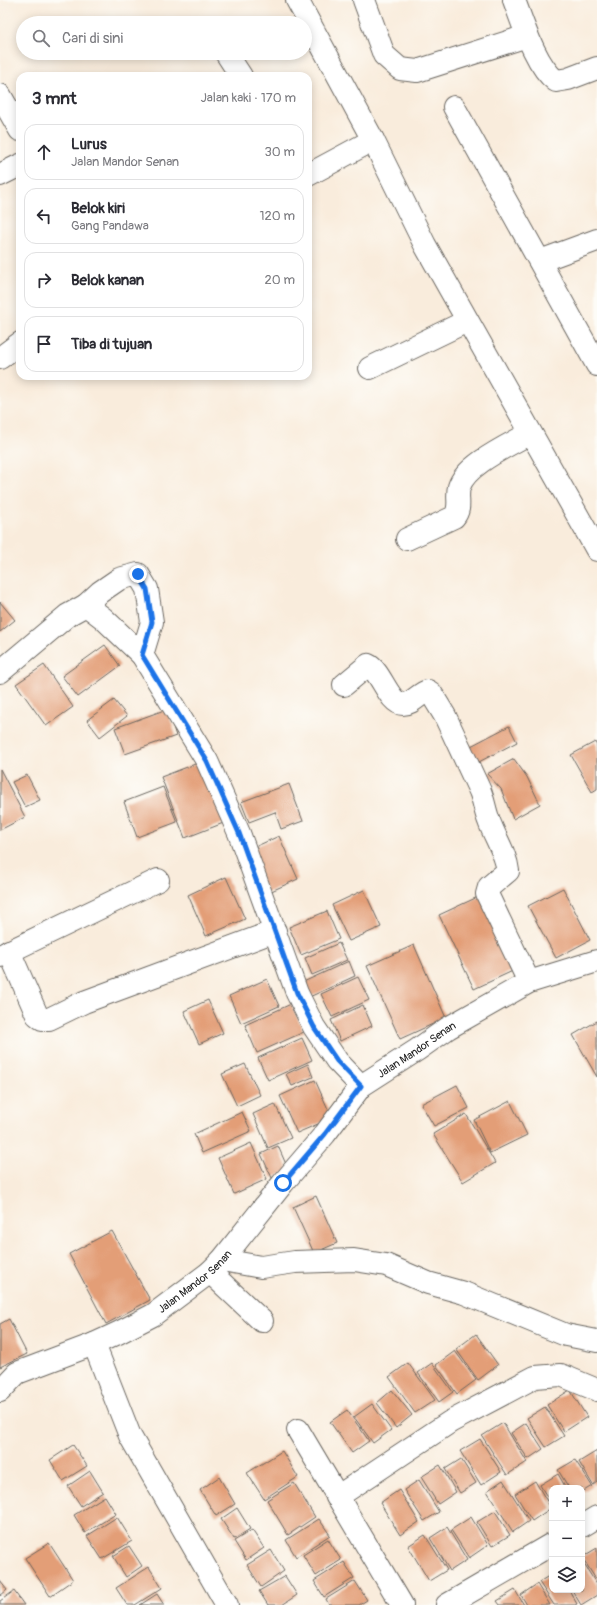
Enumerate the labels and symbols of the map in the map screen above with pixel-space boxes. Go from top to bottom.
route end [129,565,147,583]
street label: Jalan Mandor Senan [375,1019,458,1080]
route start [274,1174,292,1192]
street label: Jalan Mandor Senan [155,1247,234,1316]

